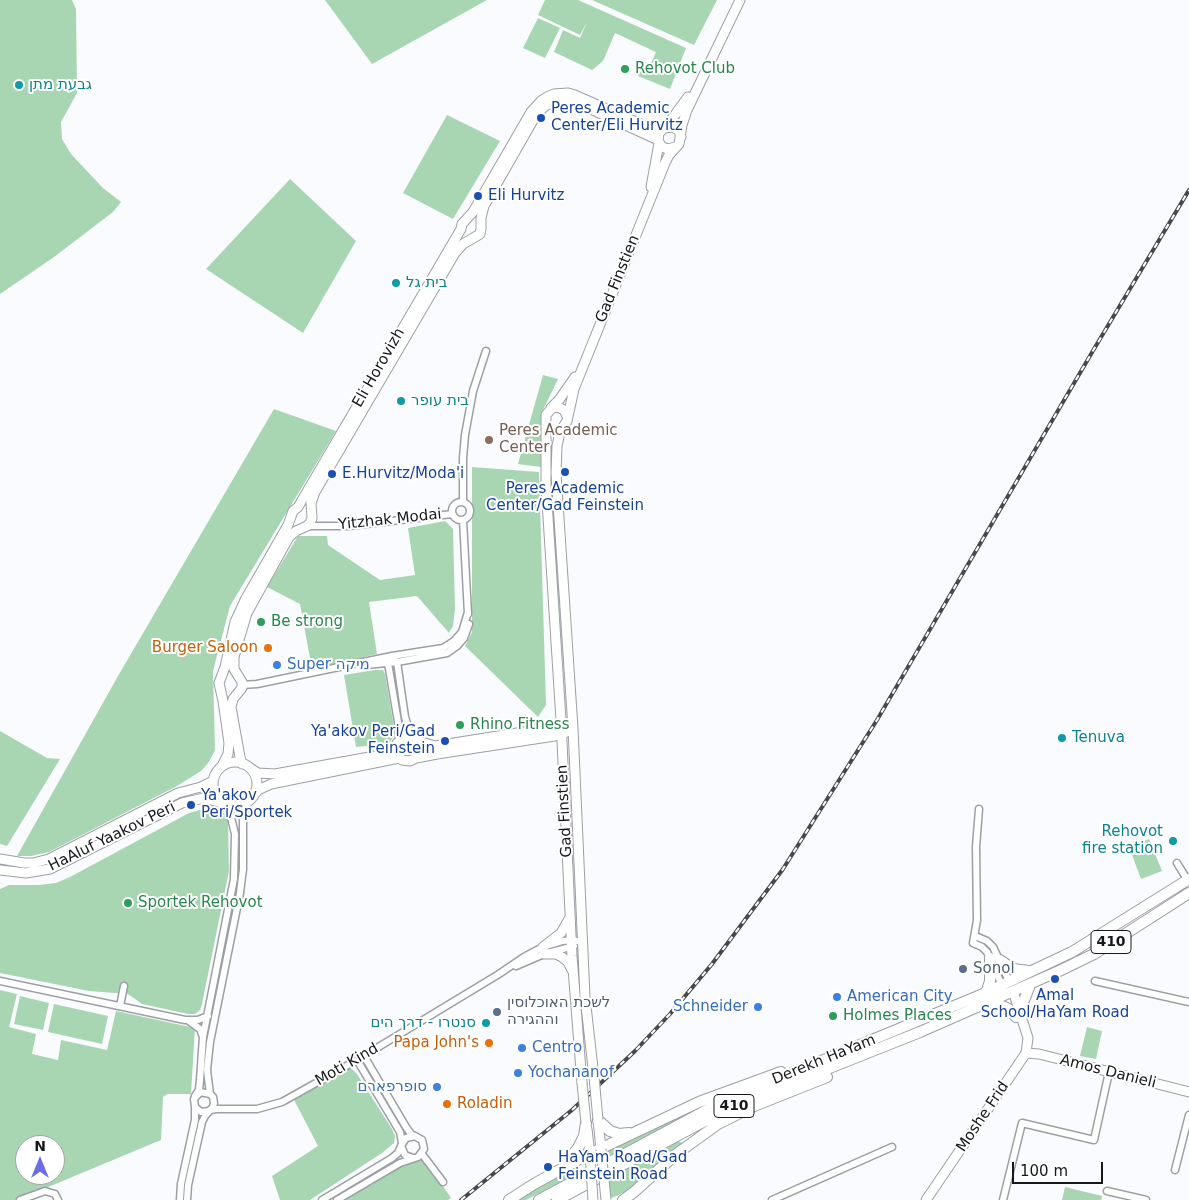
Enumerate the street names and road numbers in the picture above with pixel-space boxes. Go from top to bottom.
street label: Gad Finstien [592,233,644,325]
street label: Eli Horovizh [349,325,409,411]
street label: Yitzhak Modai [337,506,443,534]
street label: Gad Finstien [554,764,576,858]
street label: HaAluf Yaakov Peri [46,798,178,876]
road number: 410 [1091,930,1131,954]
street label: Derekh HaYam [770,1031,878,1089]
street label: Moti Kind [312,1040,382,1090]
street label: Amos Danieli [1058,1051,1158,1093]
street label: Moshe Frid [953,1078,1013,1156]
road number: 410 [714,1094,754,1118]

